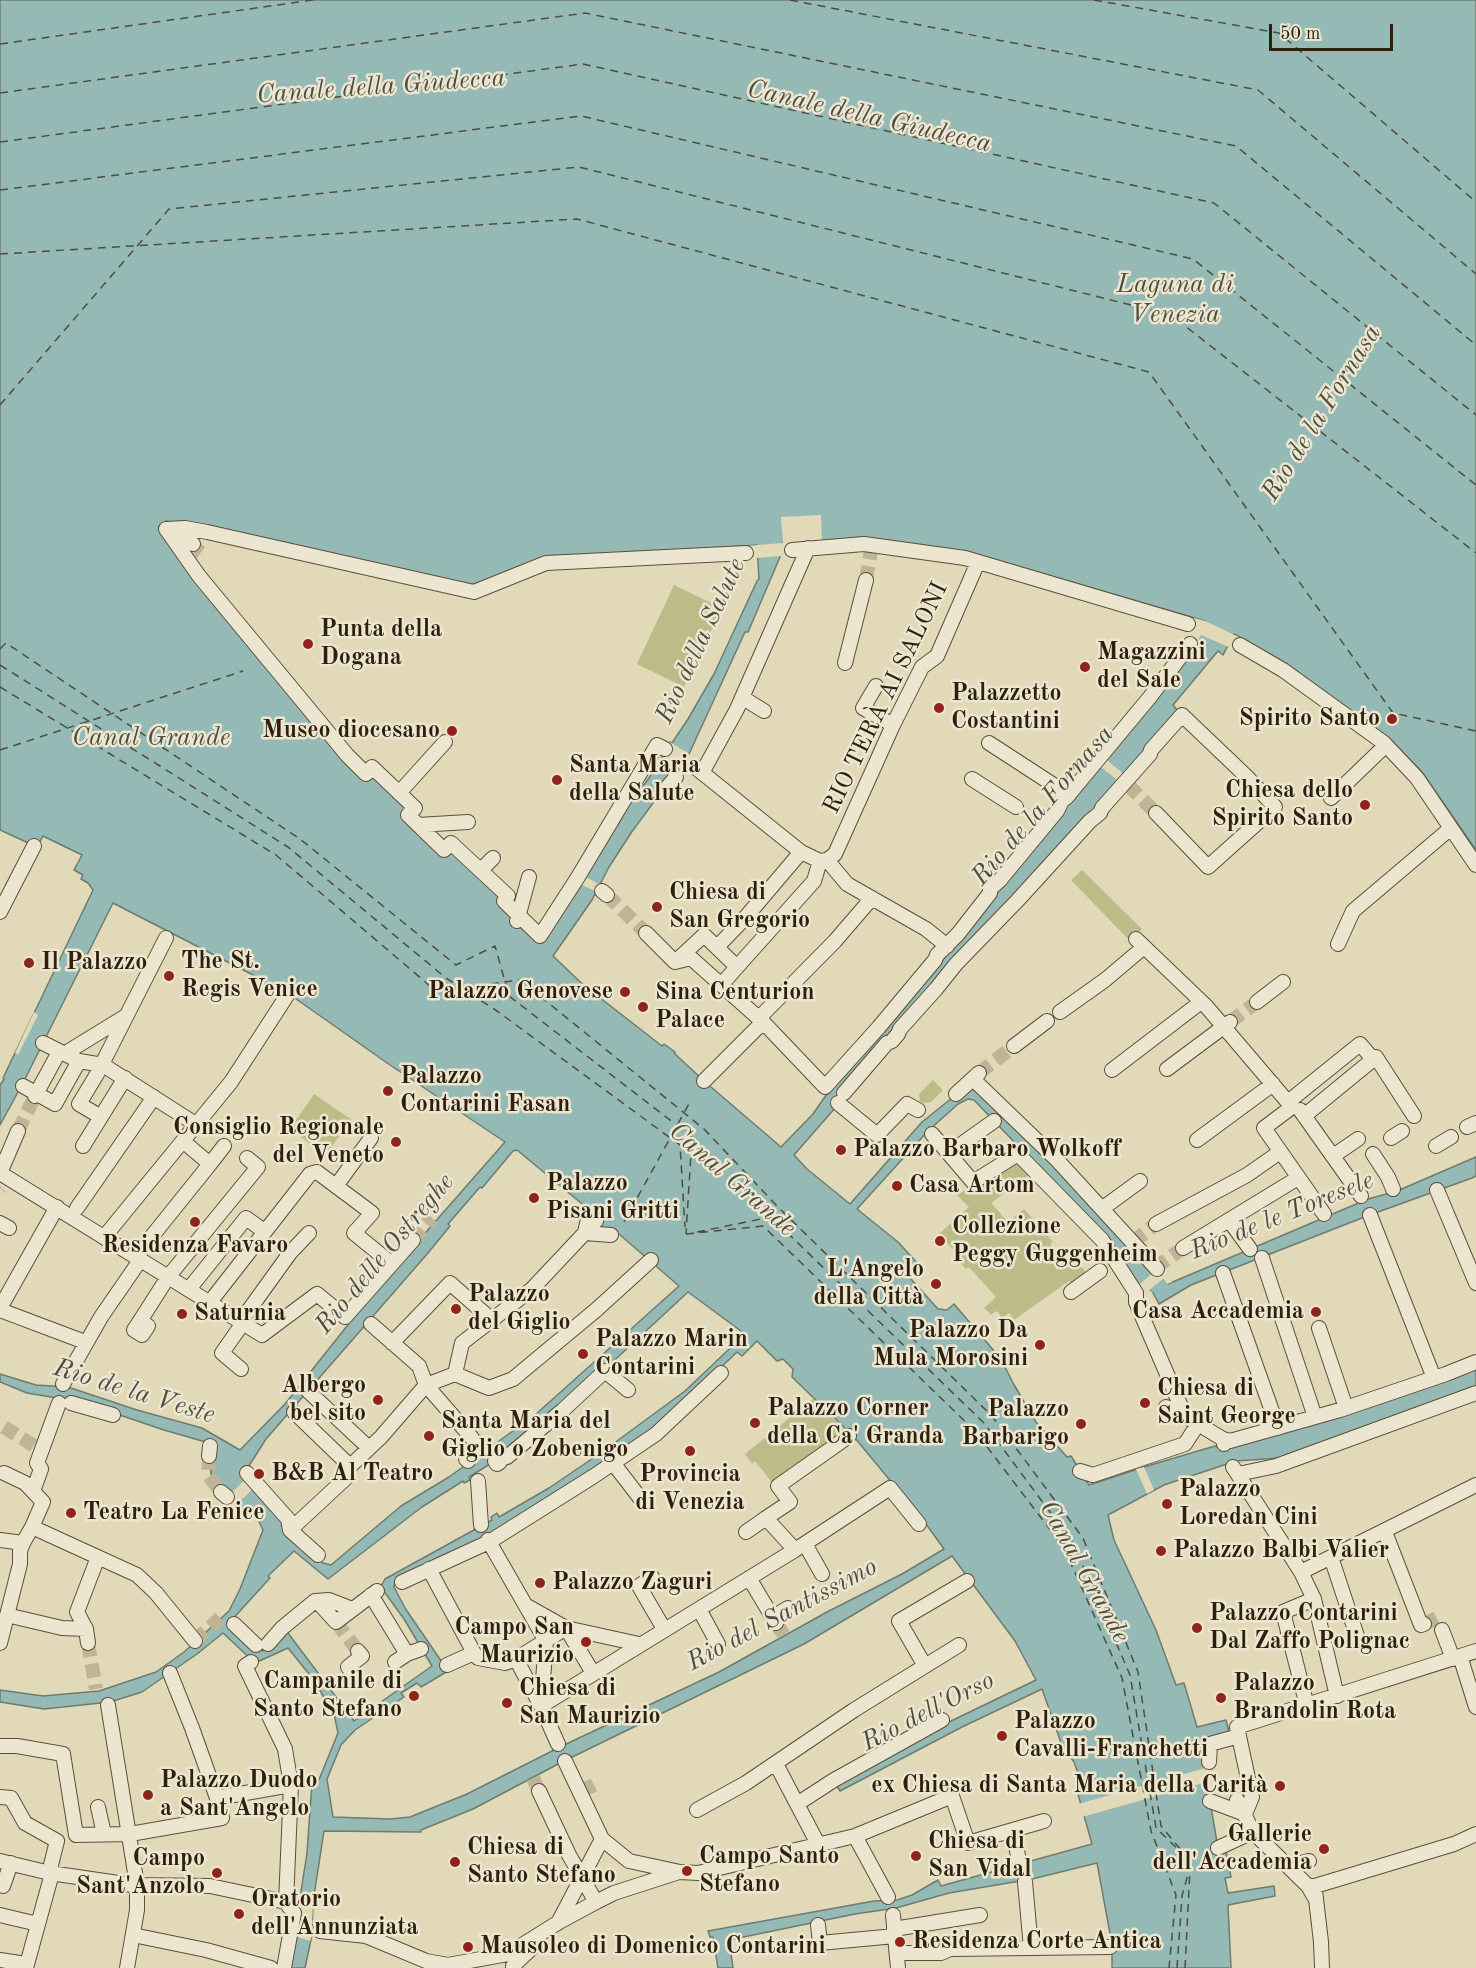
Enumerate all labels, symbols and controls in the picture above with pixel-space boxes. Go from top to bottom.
scale bar [1272,12,1396,50]
text: 50 m [1280,25,1320,43]
water label: Canale della Giudecca [255,63,507,111]
water label: Canale della Giudecca [744,74,994,160]
water label: Laguna di Venezia [1116,269,1234,330]
water label: Rio de la Fornasa [1255,319,1389,507]
water label: Rio della Salute [649,553,753,729]
street label: RIO TERÀ AI SALONI [817,578,955,818]
place label: Punta della Dogana [320,616,442,672]
marker: Punta della Dogana [301,637,315,651]
place label: Magazzini del Sale [1097,639,1206,695]
marker: Magazzini del Sale [1078,660,1092,674]
place label: Palazzetto Costantini [951,680,1062,736]
marker: Palazzetto Costantini [932,701,946,715]
place label: Spirito Santo [1239,705,1380,733]
marker: Spirito Santo [1385,712,1399,726]
place label: Museo diocesano [262,717,440,745]
water label: Rio de la Fornasa [965,720,1121,892]
water label: Canal Grande [72,722,230,754]
marker: Museo diocesano [445,724,459,738]
place label: Santa Maria della Salute [569,752,700,808]
marker: Santa Maria della Salute [550,773,564,787]
place label: Chiesa dello Spirito Santo [1212,777,1353,833]
marker: Chiesa dello Spirito Santo [1358,798,1372,812]
place label: Chiesa di San Gregorio [669,879,810,935]
marker: Chiesa di San Gregorio [650,900,664,914]
place label: The St. Regis Venice [181,948,318,1004]
place label: Il Palazzo [41,949,147,977]
marker: Il Palazzo [22,956,36,970]
marker: The St. Regis Venice [162,969,176,983]
place label: Palazzo Genovese [428,978,613,1006]
place label: Sina Centurion Palace [655,979,815,1035]
marker: Palazzo Genovese [618,985,632,999]
marker: Sina Centurion Palace [636,1000,650,1014]
place label: Palazzo Contarini Fasan [400,1063,570,1119]
marker: Palazzo Contarini Fasan [381,1084,395,1098]
place label: Consiglio Regionale del Veneto [173,1114,384,1170]
water label: Canal Grande [662,1116,802,1244]
marker: Consiglio Regionale del Veneto [389,1135,403,1149]
place label: Palazzo Barbaro Wolkoff [853,1136,1121,1164]
marker: Palazzo Barbaro Wolkoff [834,1143,848,1157]
water label: Rio de le Toresele [1186,1165,1378,1267]
water label: Rio delle Ostreghe [309,1167,461,1341]
place label: Palazzo Pisani Gritti [546,1170,679,1226]
place label: Casa Artom [909,1172,1035,1200]
marker: Casa Artom [890,1179,904,1193]
marker: Palazzo Pisani Gritti [527,1191,541,1205]
place label: Collezione Peggy Guggenheim [952,1213,1158,1269]
marker: Residenza Favaro [188,1215,202,1229]
place label: Residenza Favaro [102,1232,288,1260]
marker: Collezione Peggy Guggenheim [933,1234,947,1248]
place label: L'Angelo della Città [813,1256,924,1312]
marker: L'Angelo della Città [929,1277,943,1291]
place label: Palazzo del Giglio [468,1281,571,1337]
place label: Casa Accademia [1132,1298,1304,1326]
place label: Saturnia [194,1300,286,1328]
marker: Palazzo del Giglio [449,1302,463,1316]
marker: Casa Accademia [1309,1305,1323,1319]
marker: Saturnia [175,1307,189,1321]
place label: Palazzo Da Mula Morosini [873,1317,1028,1373]
place label: Palazzo Marin Contarini [595,1326,748,1382]
marker: Palazzo Da Mula Morosini [1033,1338,1047,1352]
marker: Palazzo Marin Contarini [576,1347,590,1361]
water label: Rio de la Veste [49,1353,219,1431]
place label: Albergo bel sito [281,1372,366,1428]
place label: Chiesa di Saint George [1157,1375,1296,1431]
marker: Albergo bel sito [371,1393,385,1407]
place label: Palazzo Corner della Ca' Granda [767,1395,944,1451]
place label: Palazzo Barbarigo [962,1396,1069,1452]
marker: Chiesa di Saint George [1138,1396,1152,1410]
place label: Santa Maria del Giglio o Zobenigo [441,1408,628,1464]
marker: Palazzo Corner della Ca' Granda [748,1416,762,1430]
marker: Palazzo Barbarigo [1074,1417,1088,1431]
marker: Santa Maria del Giglio o Zobenigo [422,1429,436,1443]
marker: Provincia di Venezia [683,1444,697,1458]
place label: B&B Al Teatro [271,1460,433,1488]
place label: Provincia di Venezia [635,1461,745,1517]
marker: B&B Al Teatro [252,1467,266,1481]
place label: Palazzo Loredan Cini [1179,1476,1317,1532]
water label: Canal Grande [1032,1495,1136,1649]
marker: Palazzo Loredan Cini [1160,1497,1174,1511]
place label: Teatro La Fenice [83,1499,264,1527]
marker: Teatro La Fenice [64,1506,78,1520]
place label: Palazzo Balbi Valier [1173,1537,1389,1565]
marker: Palazzo Balbi Valier [1154,1544,1168,1558]
water label: Rio del Santissimo [681,1552,883,1678]
place label: Palazzo Zaguri [552,1569,712,1597]
marker: Palazzo Zaguri [533,1576,547,1590]
place label: Palazzo Contarini Dal Zaffo Polignac [1209,1600,1410,1656]
place label: Campo San Maurizio [454,1614,574,1670]
marker: Palazzo Contarini Dal Zaffo Polignac [1190,1621,1204,1635]
marker: Campo San Maurizio [579,1635,593,1649]
water label: Rio dell'Orso [856,1665,1000,1759]
place label: Campanile di Santo Stefano [253,1668,402,1724]
place label: Palazzo Brandolin Rota [1233,1670,1396,1726]
place label: Chiesa di San Maurizio [519,1675,661,1731]
marker: Campanile di Santo Stefano [407,1689,421,1703]
marker: Palazzo Brandolin Rota [1214,1691,1228,1705]
marker: Chiesa di San Maurizio [500,1696,514,1710]
place label: Palazzo Cavalli-Franchetti [1014,1708,1208,1764]
marker: Palazzo Cavalli-Franchetti [995,1729,1009,1743]
place label: Palazzo Duodo a Sant'Angelo [160,1767,318,1823]
place label: ex Chiesa di Santa Maria della Carità [871,1772,1268,1800]
marker: ex Chiesa di Santa Maria della Carità [1273,1779,1287,1793]
marker: Palazzo Duodo a Sant'Angelo [141,1788,155,1802]
place label: Gallerie dell'Accademia [1153,1821,1312,1877]
place label: Chiesa di San Vidal [928,1828,1032,1884]
place label: Chiesa di Santo Stefano [467,1834,616,1890]
marker: Gallerie dell'Accademia [1317,1842,1331,1856]
place label: Campo Santo Stefano [699,1843,839,1899]
place label: Campo Sant'Anzolo [76,1845,205,1901]
marker: Chiesa di San Vidal [909,1849,923,1863]
marker: Chiesa di Santo Stefano [448,1855,462,1869]
marker: Campo Santo Stefano [680,1864,694,1878]
marker: Campo Sant'Anzolo [210,1866,224,1880]
place label: Oratorio dell'Annunziata [251,1886,418,1942]
marker: Oratorio dell'Annunziata [232,1907,246,1921]
place label: Residenza Corte Antica [912,1928,1162,1956]
place label: Mausoleo di Domenico Contarini [480,1933,826,1961]
marker: Residenza Corte Antica [893,1935,907,1949]
marker: Mausoleo di Domenico Contarini [461,1940,475,1954]

